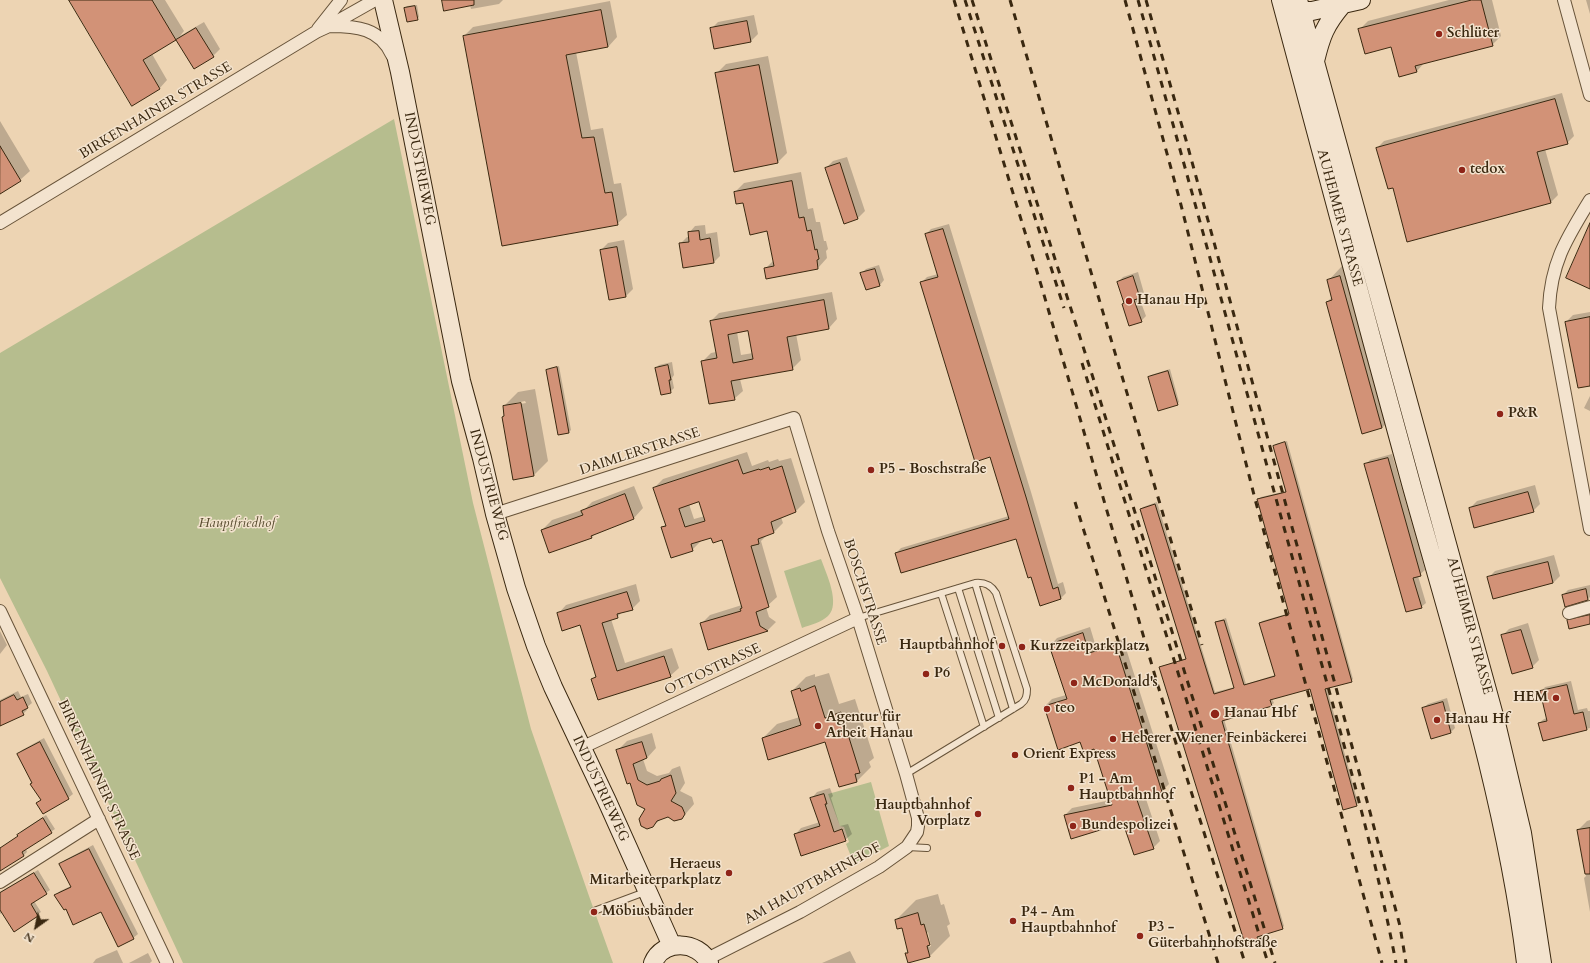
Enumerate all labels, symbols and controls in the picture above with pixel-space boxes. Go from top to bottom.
place label: Schlüter [1447,26,1499,42]
marker: Schlüter [1434,29,1444,39]
street label: BIRKENHAINER STRASSE [77,59,235,163]
street label: INDUSTRIEWEG [400,111,438,227]
street label: AUHEIMER STRASSE [1313,148,1365,288]
place label: tedox [1470,162,1505,178]
marker: tedox [1457,165,1467,175]
place label: Hanau Hp [1137,293,1204,309]
marker: Hanau Hp [1124,296,1134,306]
place label: P&R [1508,406,1538,422]
marker: P&R [1495,409,1505,419]
street label: DAIMLERSTRASSE [578,425,702,479]
street label: INDUSTRIEWEG [465,427,511,543]
place label: P5 - Boschstraße [879,462,987,478]
marker: P5 - Boschstraße [866,465,876,475]
park label: Hauptfriedhof [199,516,275,532]
street label: BOSCHSTRASSE [839,537,889,647]
street label: AUHEIMER STRASSE [1443,556,1495,696]
place label: Hauptbahnhof [899,638,994,654]
place label: Kurzzeitparkplatz [1030,639,1145,655]
street label: OTTOSTRASSE [662,640,764,700]
marker: Hauptbahnhof [997,641,1007,651]
marker: Kurzzeitparkplatz [1017,642,1027,652]
place label: P6 [934,666,950,682]
marker: P6 [921,669,931,679]
place label: McDonald's [1082,675,1158,691]
marker: McDonald's [1069,678,1079,688]
place label: HEM [1513,690,1548,706]
marker: HEM [1551,693,1561,703]
street label: BIRKENHAINER STRASSE [53,697,143,863]
place label: teo [1055,701,1075,717]
marker: teo [1042,704,1052,714]
place label: Hanau Hbf [1224,706,1296,722]
marker: Hanau Hbf [1209,708,1221,720]
place label: Agentur für Arbeit Hanau [826,710,913,742]
place label: Hanau Hf [1445,712,1509,728]
marker: Hanau Hf [1432,715,1442,725]
marker: Agentur für Arbeit Hanau [813,721,823,731]
place label: Heberer Wiener Feinbäckerei [1121,731,1307,747]
street label: INDUSTRIEWEG [568,733,632,845]
marker: Heberer Wiener Feinbäckerei [1108,734,1118,744]
place label: Orient Express [1023,747,1116,763]
marker: Orient Express [1010,750,1020,760]
place label: P1 - Am Hauptbahnhof [1079,772,1174,804]
marker: P1 - Am Hauptbahnhof [1066,783,1076,793]
place label: Hauptbahnhof Vorplatz [875,798,970,830]
marker: Hauptbahnhof Vorplatz [973,809,983,819]
place label: Bundespolizei [1081,818,1171,834]
marker: Bundespolizei [1068,821,1078,831]
street label: AM HAUPTBAHNHOF [742,839,884,929]
place label: Heraeus Mitarbeiterparkplatz [590,857,721,890]
marker: Heraeus Mitarbeiterparkplatz [724,868,734,878]
place label: Möbiusbänder [602,904,694,920]
place label: P4 - Am Hauptbahnhof [1021,905,1116,938]
north arrow [16,907,56,947]
marker: Möbiusbänder [589,907,599,917]
marker: P4 - Am Hauptbahnhof [1008,916,1018,926]
place label: P3 - Güterbahnhofstraße [1148,920,1277,952]
text: N [21,929,37,946]
marker: P3 - Güterbahnhofstraße [1135,931,1145,941]

